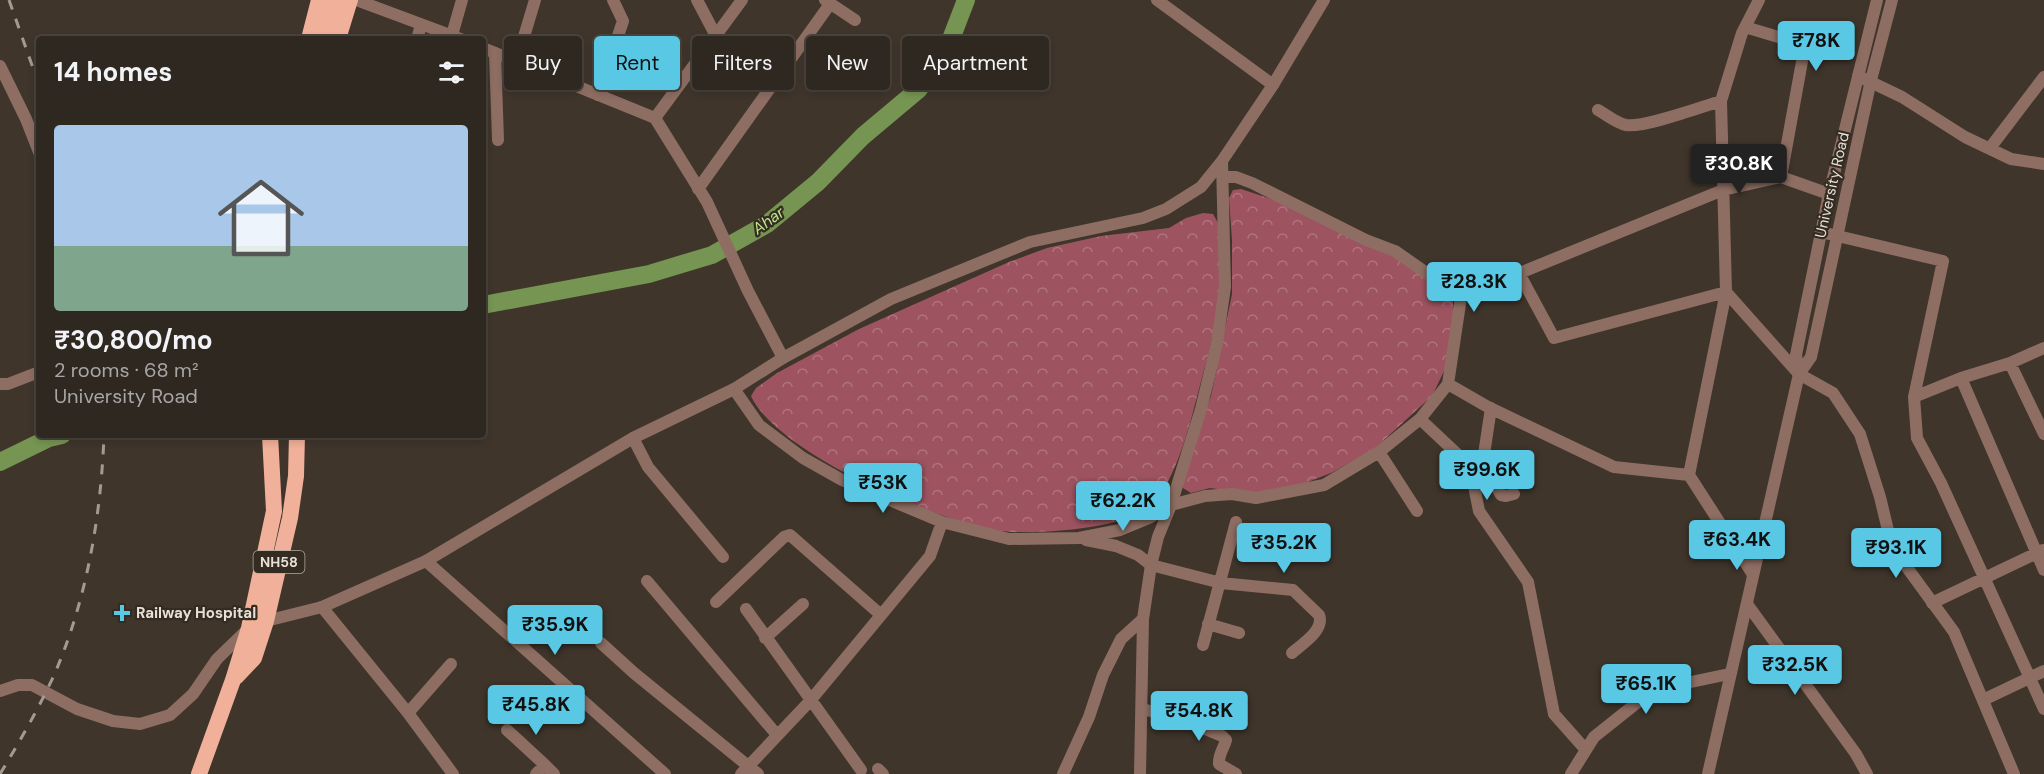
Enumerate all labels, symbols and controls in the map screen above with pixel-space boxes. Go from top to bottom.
pin: ₹78K [1780,21,1852,72]
text: ₹78K [1792,27,1840,53]
chip: Buy [504,36,582,90]
chip: Rent [594,36,680,90]
chip: Filters [692,36,794,90]
chip: New [806,36,890,90]
chip: Apartment [902,36,1049,90]
text: 14 homes [54,55,172,89]
icon: filters [435,56,468,89]
street label: University Road [1810,130,1854,240]
pin: ₹30.8K [1690,144,1788,195]
text: ₹30.8K [1705,150,1773,176]
icon: home [207,164,315,272]
water label: Ahar [747,201,789,240]
pin: ₹28.3K [1425,262,1523,313]
text: ₹28.3K [1441,268,1507,294]
text: ₹30,800/mo [54,323,213,357]
text: 2 rooms · 68 m² [54,357,199,383]
text: University Road [54,383,198,409]
pin: ₹99.6K [1438,450,1536,501]
text: ₹99.6K [1453,456,1521,482]
pin: ₹53K [847,463,919,514]
text: ₹53K [858,469,908,495]
pin: ₹62.2K [1074,481,1172,532]
text: ₹62.2K [1090,487,1156,513]
pin: ₹63.4K [1688,520,1786,571]
pin: ₹35.2K [1235,523,1333,574]
text: ₹63.4K [1703,526,1771,552]
pin: ₹93.1K [1847,528,1945,579]
text: ₹35.2K [1251,529,1317,555]
text: ₹93.1K [1865,534,1927,560]
road number: NH58 [254,551,304,573]
place label: Railway Hospital [136,603,256,623]
marker: Railway Hospital [113,604,131,622]
pin: ₹35.9K [506,605,604,656]
text: ₹35.9K [522,611,589,637]
pin: ₹32.5K [1746,645,1844,696]
text: ₹32.5K [1762,651,1828,677]
pin: ₹65.1K [1597,664,1695,715]
text: ₹65.1K [1615,670,1677,696]
pin: ₹45.8K [487,685,585,736]
text: ₹45.8K [502,691,570,717]
pin: ₹54.8K [1150,691,1248,742]
text: ₹54.8K [1165,697,1233,723]

